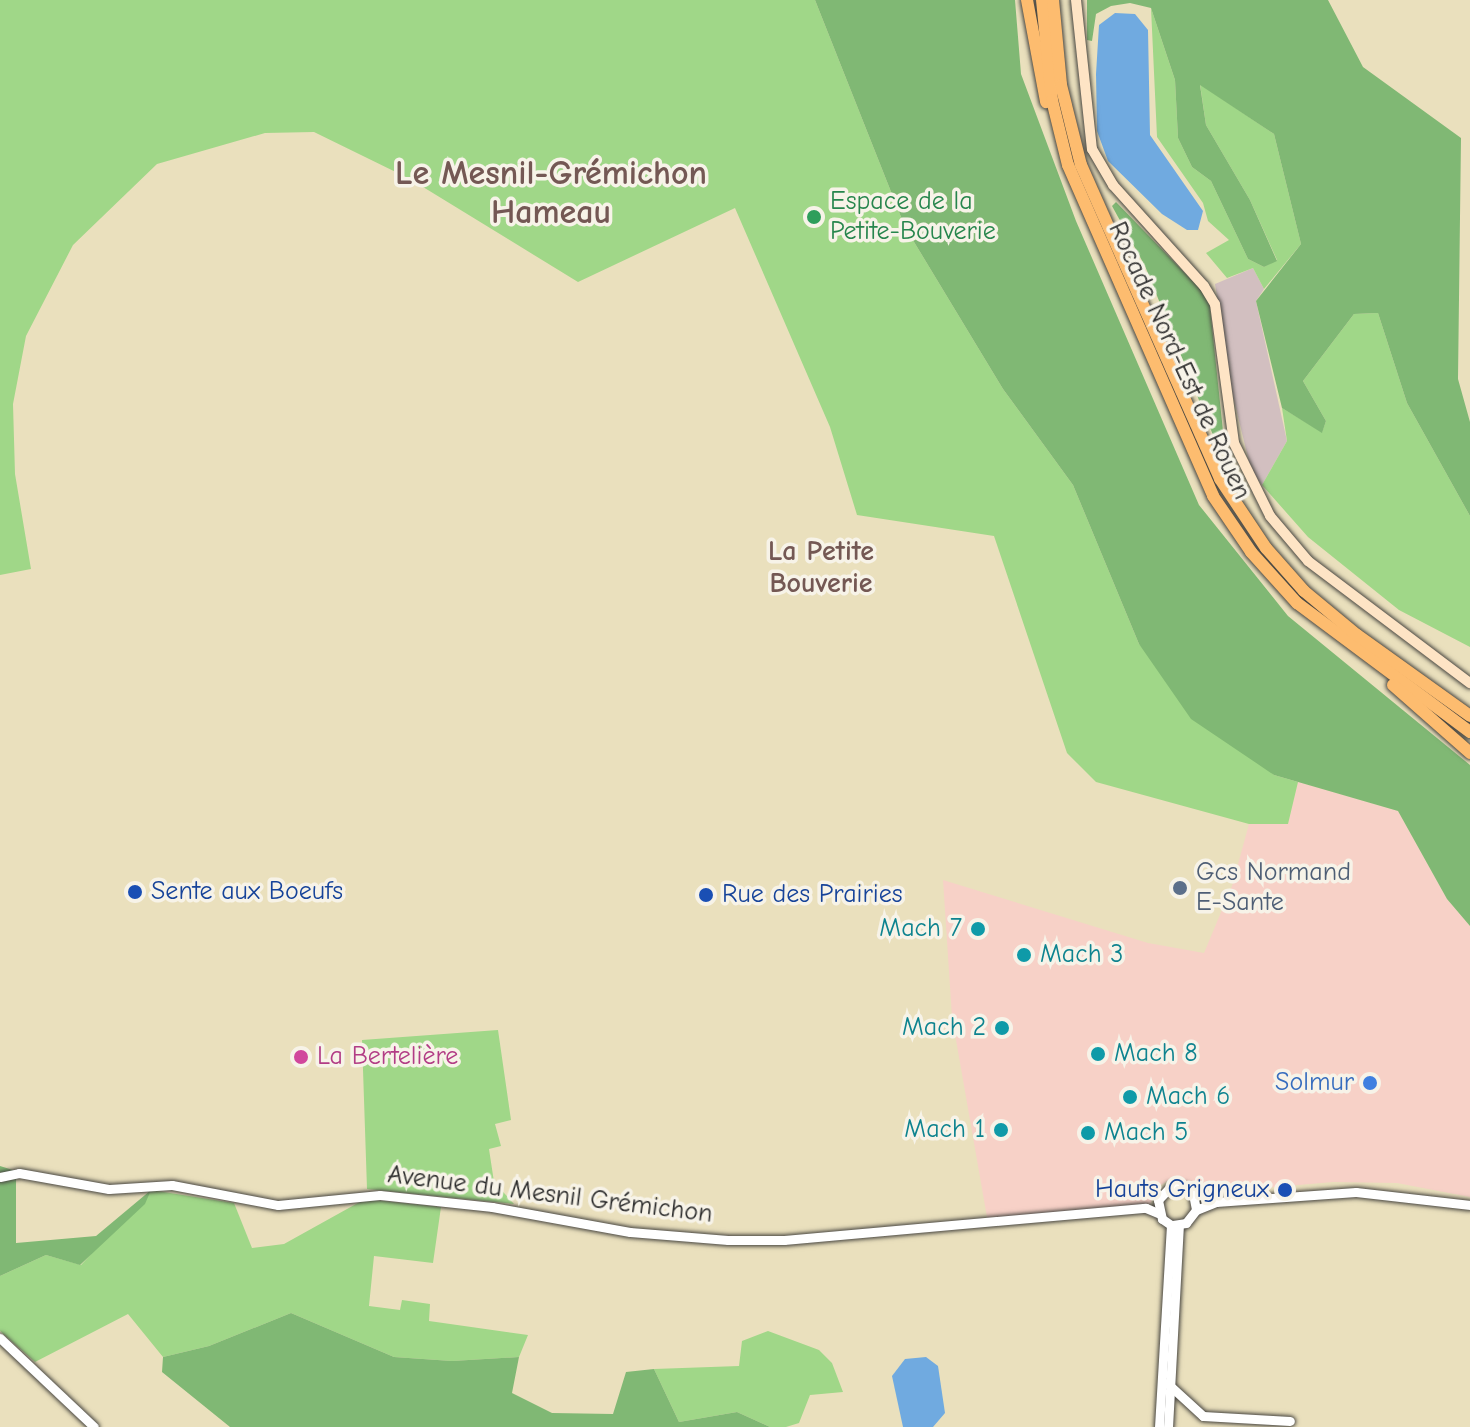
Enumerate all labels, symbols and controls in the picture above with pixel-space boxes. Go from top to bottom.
district label: Le Mesnil-Grémichon Hameau [395,153,707,232]
place label: Espace de la Petite-Bouverie [830,186,996,248]
marker: Espace de la Petite-Bouverie [805,208,823,226]
street label: Rocade Nord-Est de Rouen [1101,217,1257,505]
district label: La Petite Bouverie [768,534,874,600]
place label: Gcs Normand E-Sante [1196,857,1351,918]
place label: Sente aux Boeufs [151,876,343,908]
place label: Rue des Prairies [722,879,903,911]
marker: Gcs Normand E-Sante [1171,879,1189,897]
marker: Sente aux Boeufs [126,883,144,901]
marker: Rue des Prairies [697,886,715,904]
place label: Mach 7 [879,913,962,945]
marker: Mach 7 [969,920,987,938]
place label: Mach 3 [1040,939,1124,971]
marker: Mach 3 [1015,946,1033,964]
place label: Mach 2 [902,1012,986,1044]
marker: Mach 2 [993,1019,1011,1037]
place label: Mach 8 [1114,1038,1198,1070]
place label: La Bertelière [317,1041,458,1073]
marker: Mach 8 [1089,1045,1107,1063]
marker: La Bertelière [292,1048,310,1066]
place label: Solmur [1275,1067,1354,1099]
marker: Solmur [1361,1074,1379,1092]
place label: Mach 6 [1146,1081,1230,1113]
marker: Mach 6 [1121,1088,1139,1106]
place label: Mach 1 [904,1114,985,1146]
place label: Mach 5 [1104,1117,1188,1149]
marker: Mach 1 [992,1121,1010,1139]
marker: Mach 5 [1079,1124,1097,1142]
street label: Avenue du Mesnil Grémichon [386,1160,714,1230]
place label: Hauts Grigneux [1095,1174,1269,1206]
marker: Hauts Grigneux [1276,1181,1294,1199]

